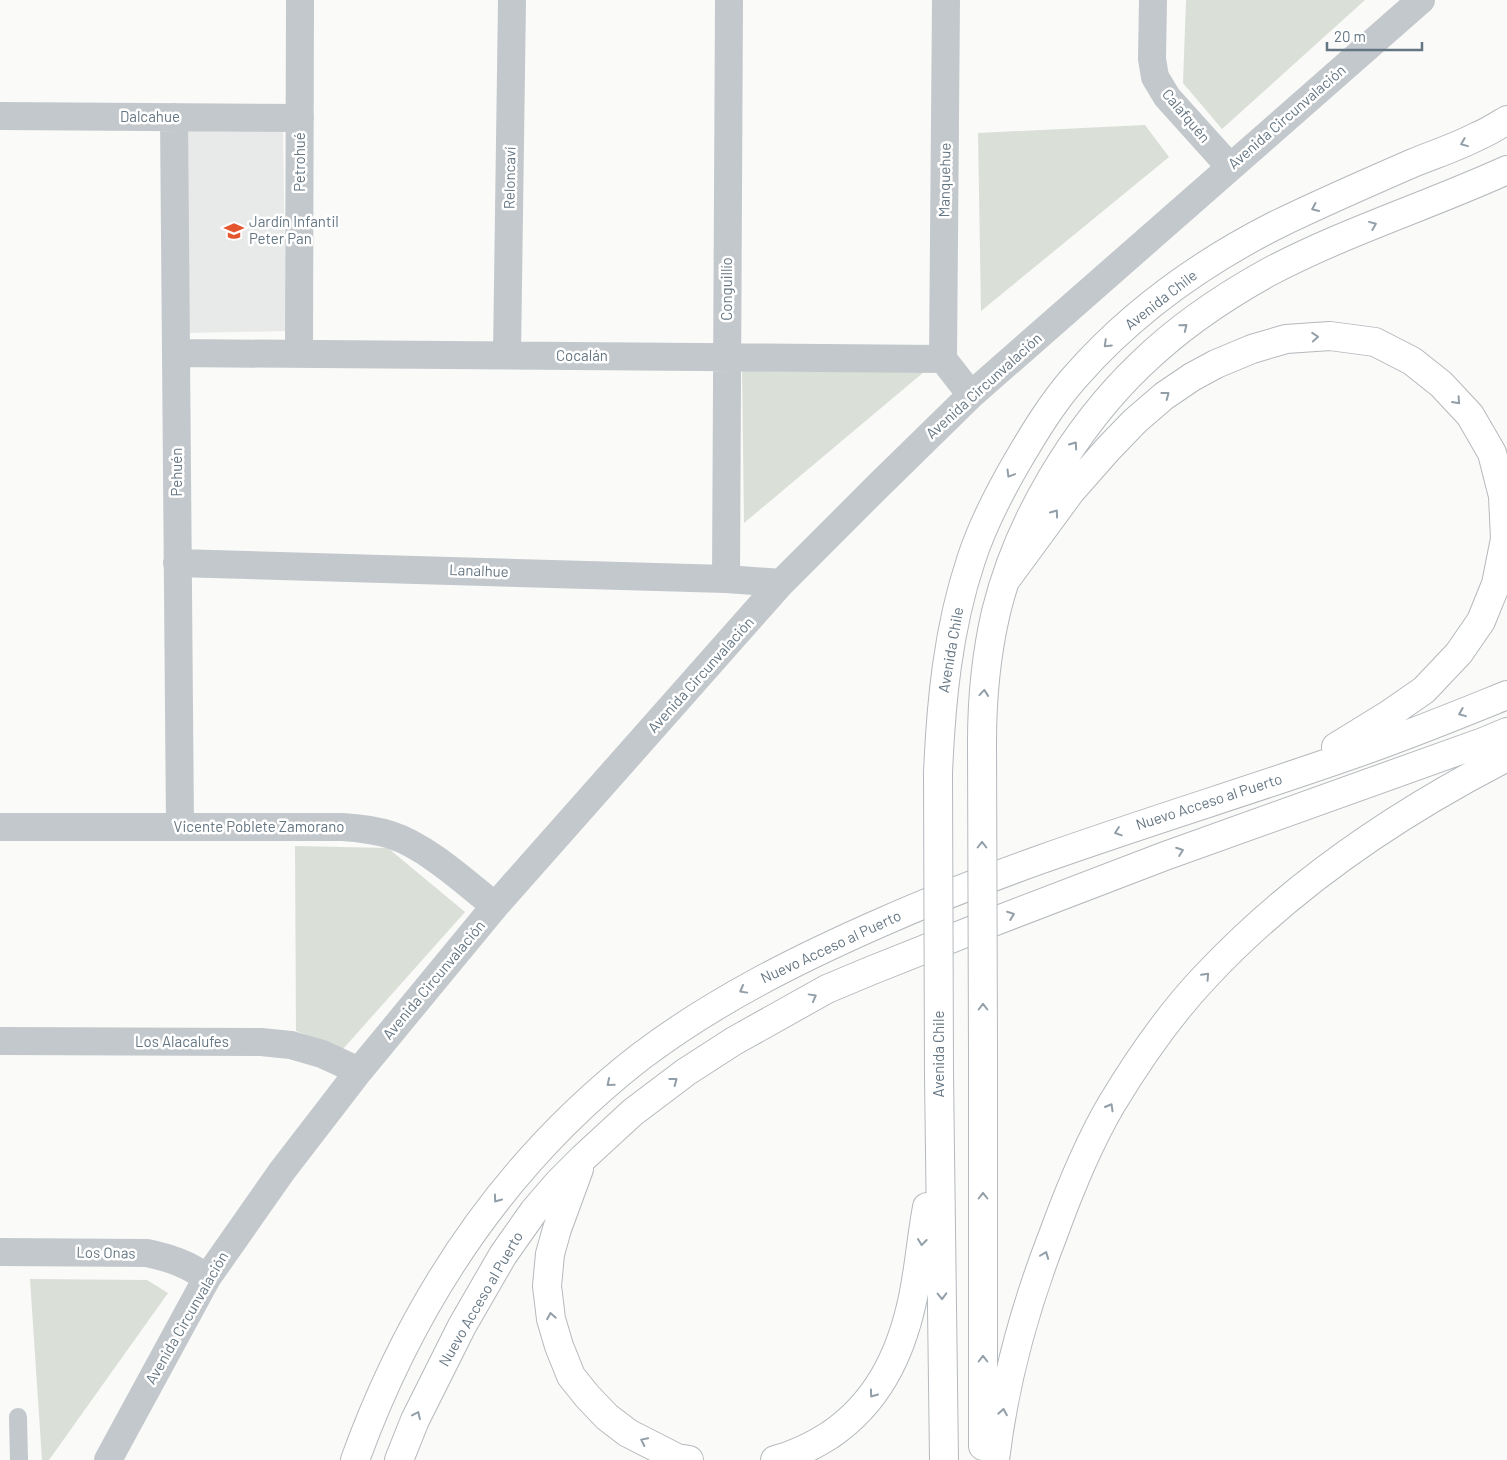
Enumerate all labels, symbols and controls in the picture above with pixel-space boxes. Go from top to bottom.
scale bar [1327,20,1422,52]
text: 20 m [1334,27,1366,45]
street label: Avenida Circunvalación [1224,60,1349,172]
street label: Calafquén [1159,85,1214,146]
street label: Dalcahue [120,107,180,125]
street label: Petrohué [290,132,308,192]
one-way arrow [1460,136,1469,147]
street label: Manquehue [934,142,954,218]
street label: Reloncaví [499,147,519,209]
one-way arrow [1311,201,1320,212]
place label: Jardín Infantil Peter Pan [249,212,339,247]
school or university icon: Jardín Infantil Peter Pan [223,220,245,242]
one-way arrow [1368,221,1376,231]
street label: Conguillío [717,257,735,321]
street label: Avenida Chile [1121,265,1200,333]
one-way arrow [1179,324,1188,333]
street label: Avenida Circunvalación [922,328,1045,442]
one-way arrow [1311,332,1319,343]
one-way arrow [1104,338,1113,347]
street label: Cocalán [556,346,608,364]
one-way arrow [1160,392,1170,401]
one-way arrow [1451,396,1460,405]
one-way arrow [1068,441,1077,451]
street label: Pehuén [167,448,185,496]
one-way arrow [1007,468,1017,477]
one-way arrow [1049,509,1058,519]
street label: Lanalhue [449,560,509,580]
street label: Avenida Chile [934,606,966,694]
street label: Avenida Circunvalación [643,613,757,736]
one-way arrow [978,689,989,697]
one-way arrow [1458,707,1467,717]
street label: Nuevo Acceso al Puerto [1133,769,1284,833]
street label: Vicente Poblete Zamorano [174,817,344,835]
one-way arrow [1114,827,1123,837]
one-way arrow [977,841,987,848]
one-way arrow [1175,847,1183,857]
street label: Nuevo Acceso al Puerto [758,906,904,987]
one-way arrow [1006,911,1015,921]
street label: Avenida Circunvalación [378,916,488,1043]
one-way arrow [1200,973,1209,982]
one-way arrow [739,984,748,994]
one-way arrow [807,993,816,1003]
one-way arrow [978,1003,988,1011]
street label: Avenida Chile [929,1011,947,1097]
street label: Los Alacalufes [135,1032,229,1050]
one-way arrow [606,1077,615,1086]
one-way arrow [668,1079,677,1087]
one-way arrow [1104,1103,1114,1112]
one-way arrow [978,1192,988,1200]
one-way arrow [494,1193,502,1202]
street label: Nuevo Acceso al Puerto [434,1228,526,1369]
one-way arrow [917,1238,928,1246]
street label: Los Onas [76,1242,136,1262]
street label: Avenida Circunvalación [141,1248,231,1387]
one-way arrow [1039,1251,1049,1260]
one-way arrow [936,1292,947,1300]
one-way arrow [547,1312,557,1320]
one-way arrow [978,1355,988,1362]
one-way arrow [870,1389,879,1398]
one-way arrow [997,1407,1007,1416]
one-way arrow [411,1411,422,1420]
one-way arrow [640,1436,649,1447]

